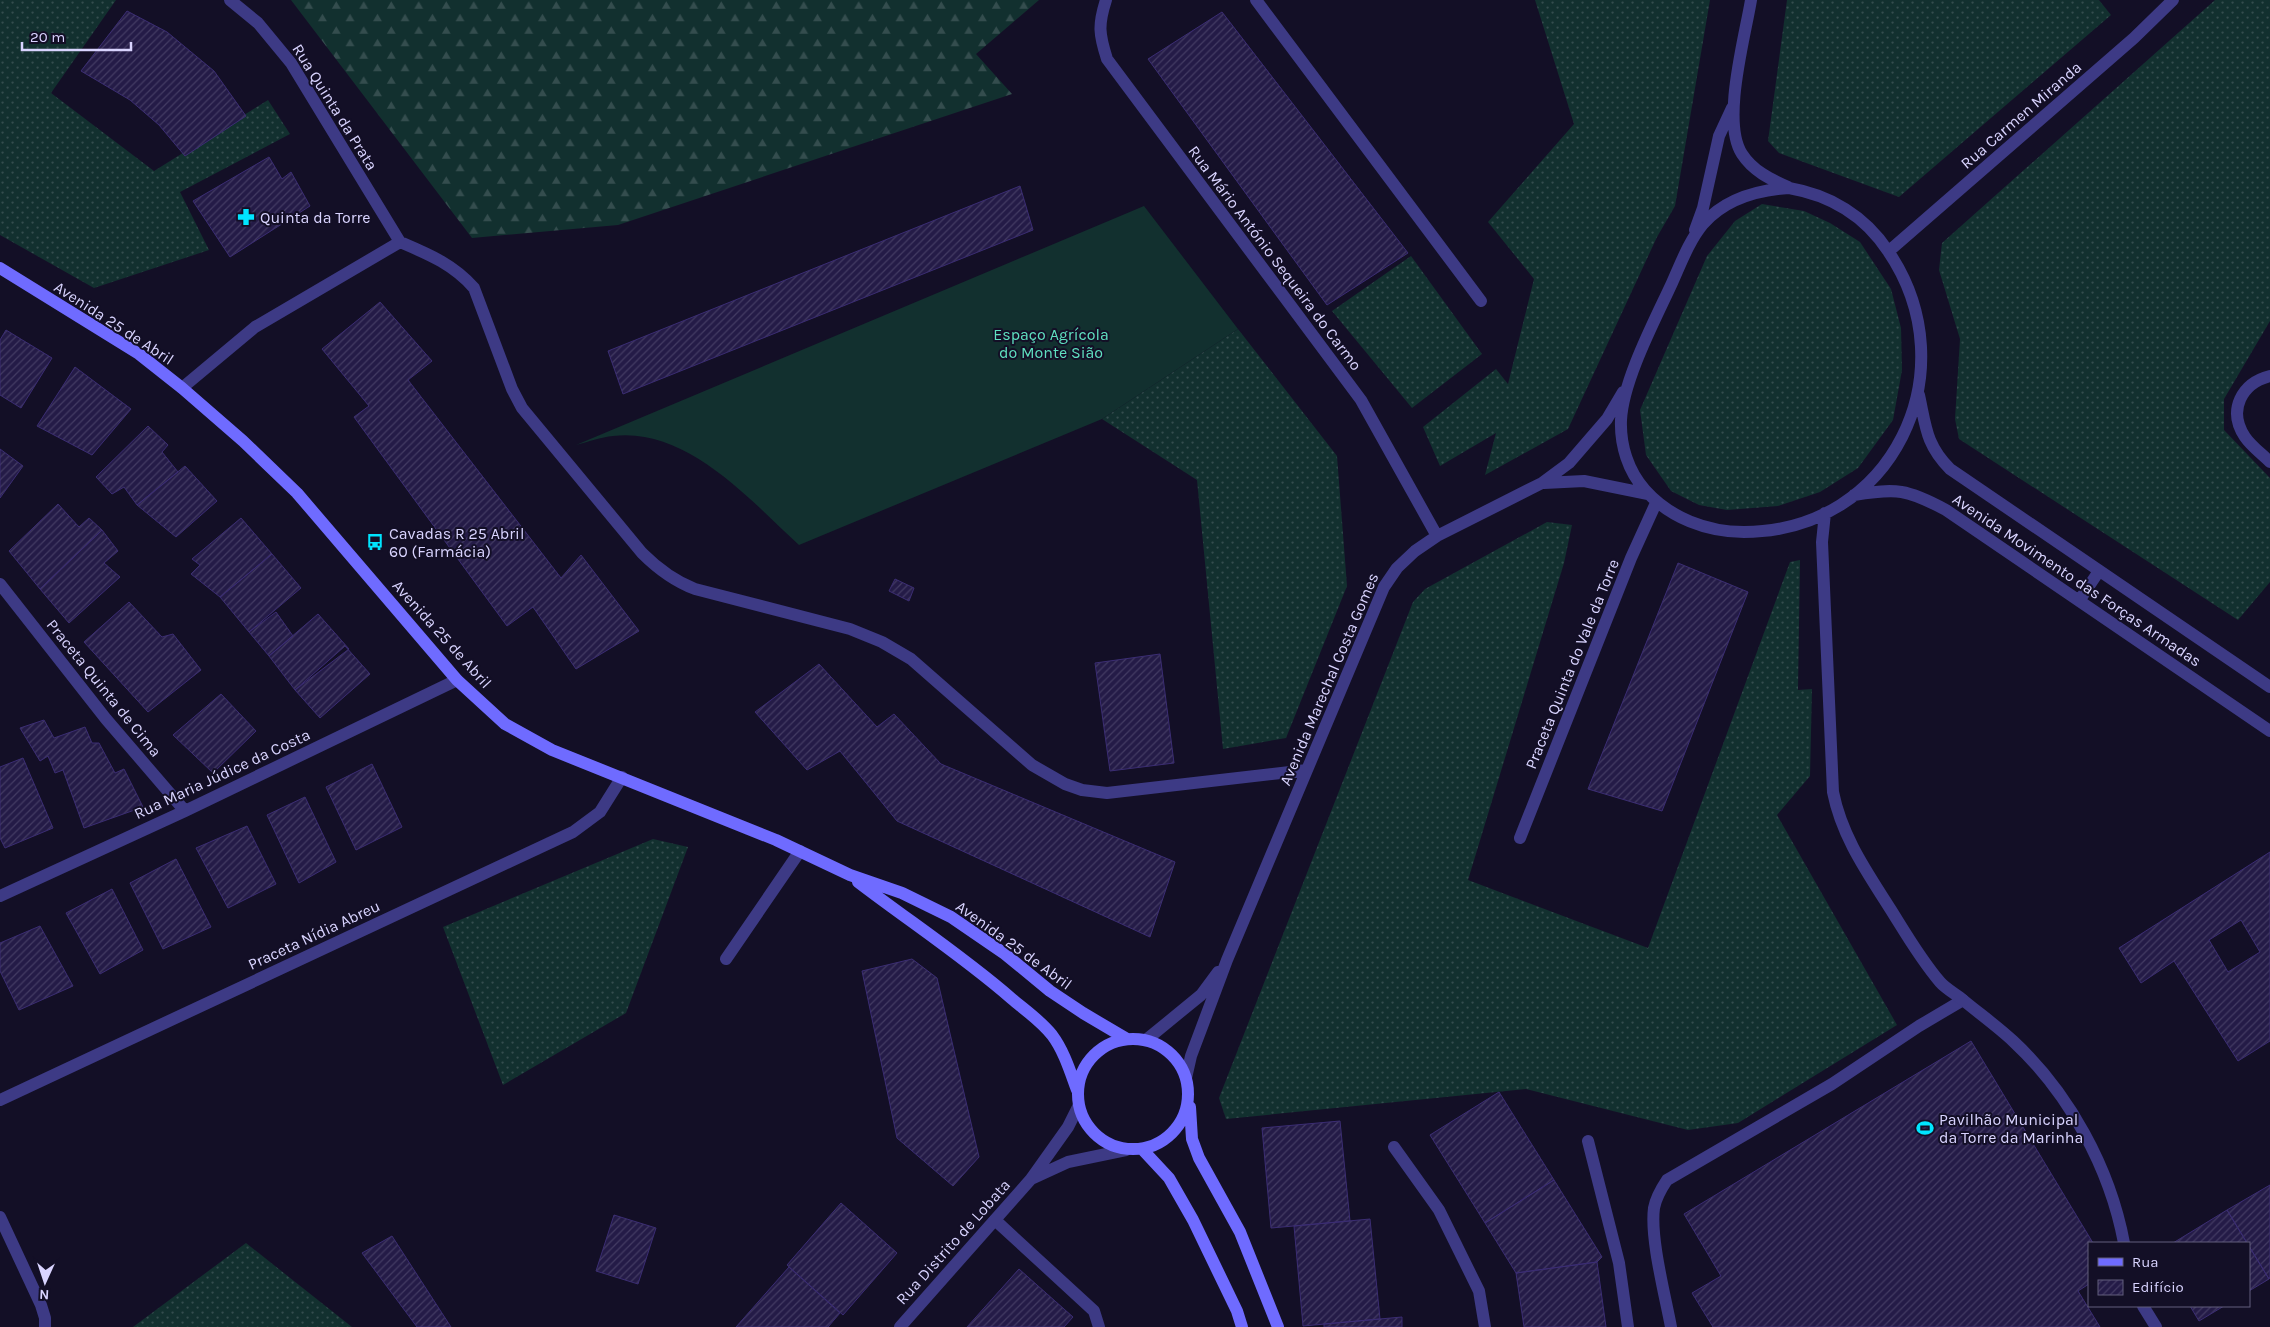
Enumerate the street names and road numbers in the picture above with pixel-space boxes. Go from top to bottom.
street label: Rua Quinta da Prata [288,40,382,174]
street label: Rua Carmen Miranda [1957,57,2085,173]
street label: Rua Mário António Sequeira do Carmo [1184,142,1366,374]
street label: Avenida 25 de Abril [51,277,177,369]
street label: Avenida Movimento das Forças Armadas [1949,489,2205,671]
street label: Praceta Quinta do Vale da Torre [1521,556,1623,772]
street label: Avenida Marechal Costa Gomes [1275,570,1383,788]
street label: Avenida 25 de Abril [388,576,496,692]
street label: Praceta Quinta de Cima [43,615,165,761]
street label: Rua Maria Júdice da Costa [131,725,313,823]
street label: Praceta Nídia Abreu [245,896,383,974]
street label: Avenida 25 de Abril [952,896,1076,994]
street label: Rua Distrito de Lobata [892,1176,1014,1308]

